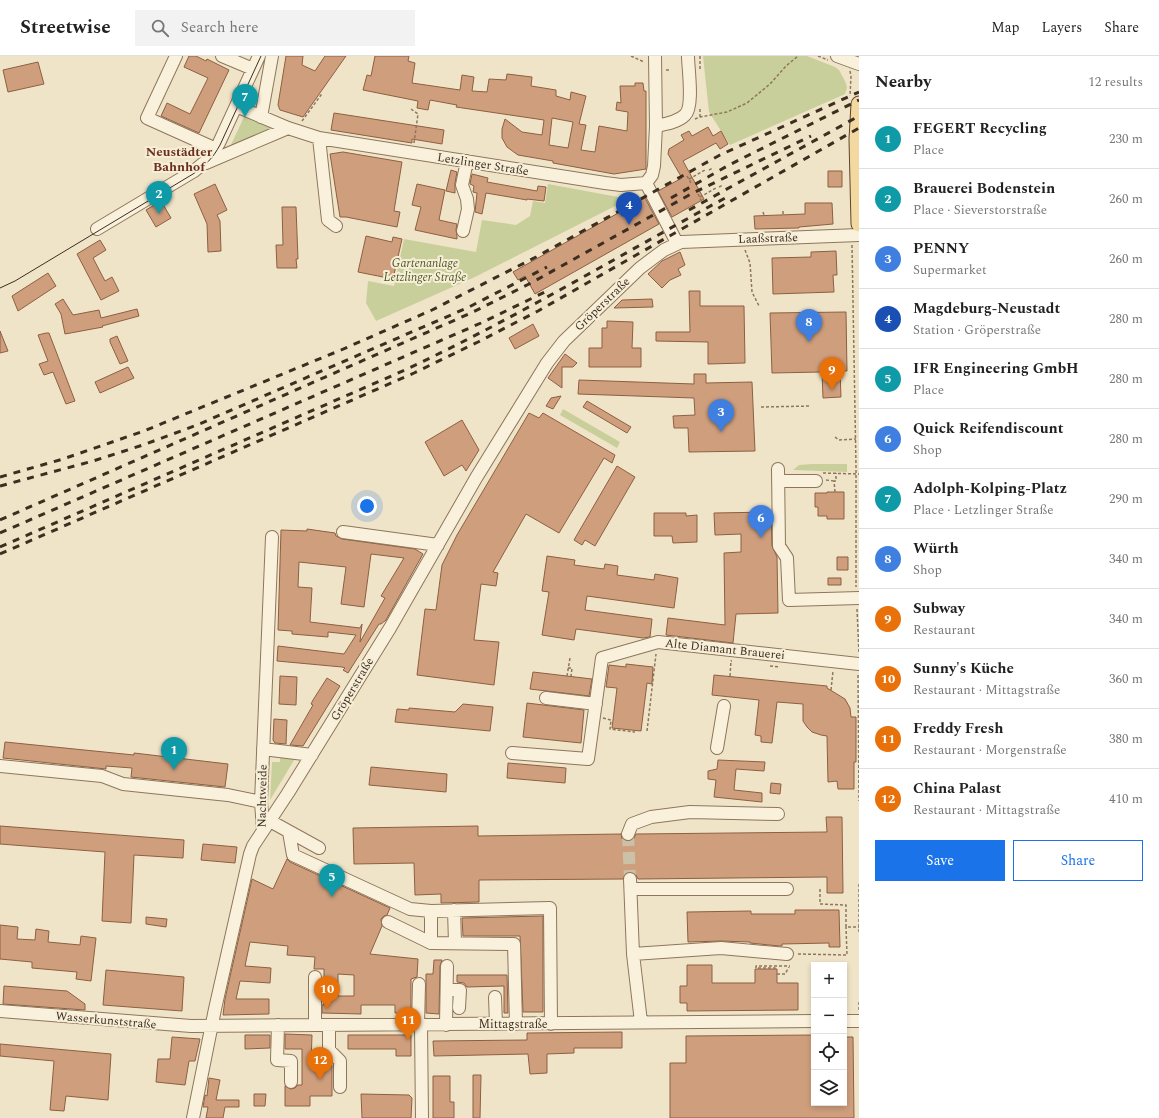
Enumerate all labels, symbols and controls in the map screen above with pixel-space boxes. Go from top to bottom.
search box [135,10,415,46]
text: Streetwise [20,13,111,42]
text: Search here [181,16,259,39]
icon: search [149,17,171,39]
text: Map [991,17,1020,38]
text: Layers [1042,17,1082,38]
text: Share [1104,17,1139,38]
text: Nearby [875,69,931,95]
text: 12 results [1088,72,1143,92]
pin: 7 [232,84,258,117]
text: FEGERT Recycling [913,117,1047,140]
text: 1 [884,129,892,149]
text: 230 m [1109,129,1143,149]
text: Place [913,140,944,160]
district label: Neustädter Bahnhof [146,142,213,177]
street label: Letzlinger Straße [436,148,530,181]
text: Brauerei Bodenstein [913,177,1055,200]
pin: 2 [146,181,172,214]
text: 2 [884,189,892,209]
text: 260 m [1109,189,1143,209]
pin: 4 [616,192,642,225]
text: Place · Sieverstorstraße [913,200,1047,220]
street label: Laaßstraße [738,228,798,249]
text: PENNY [913,237,969,260]
text: 3 [884,249,892,269]
text: 260 m [1109,249,1143,269]
park label: Gartenanlage Letzlinger Straße [384,254,466,287]
text: Supermarket [913,260,987,280]
street label: Gröperstraße [570,273,635,336]
text: Magdeburg-Neustadt [913,297,1060,320]
pin: 8 [796,309,822,342]
text: 4 [884,309,892,329]
text: 280 m [1109,309,1143,329]
text: Station · Gröperstraße [913,320,1041,340]
pin: 9 [819,357,845,390]
text: IFR Engineering GmbH [913,357,1079,380]
text: 5 [884,369,892,389]
text: 280 m [1109,369,1143,389]
text: Place [913,380,944,400]
pin: 3 [708,399,734,432]
text: Quick Reifendiscount [913,417,1064,440]
text: 6 [884,429,892,449]
text: 280 m [1109,429,1143,449]
text: Shop [913,440,942,460]
text: Adolph-Kolping-Platz [913,477,1067,500]
text: 7 [884,489,892,509]
text: 290 m [1109,489,1143,509]
your location [357,496,377,516]
text: Place · Letzlinger Straße [913,500,1054,520]
pin: 6 [748,505,774,538]
text: Würth [913,537,959,560]
text: 8 [884,549,892,569]
text: 340 m [1109,549,1143,569]
text: Shop [913,560,942,580]
text: Subway [913,597,965,620]
text: 9 [884,609,892,629]
text: 340 m [1109,609,1143,629]
text: Restaurant [913,620,975,640]
street label: Alte Diamant Brauerei [664,634,786,665]
street label: Gröperstraße [326,654,379,725]
text: Sunny's Küche [913,657,1014,680]
text: 10 [881,669,895,689]
text: 360 m [1109,669,1143,689]
text: Restaurant · Mittagstraße [913,680,1060,700]
text: Freddy Fresh [913,717,1004,740]
text: 11 [881,729,895,749]
text: 380 m [1109,729,1143,749]
pin: 1 [161,737,187,770]
text: Restaurant · Morgenstraße [913,740,1067,760]
street label: Nachtweide [252,764,273,828]
text: China Palast [913,777,1001,800]
text: 12 [881,789,895,809]
text: 410 m [1109,789,1143,809]
text: Restaurant · Mittagstraße [913,800,1060,820]
button: Save [875,840,1005,881]
button: Share [1013,840,1143,881]
pin: 5 [319,864,345,897]
map controls [811,962,847,1106]
button: + [811,962,847,998]
pin: 10 [314,976,340,1009]
button: − [811,998,847,1034]
street label: Wasserkunststraße [55,1007,157,1034]
pin: 11 [395,1007,421,1040]
street label: Mittagstraße [478,1015,548,1034]
button: locate [811,1034,847,1070]
pin: 12 [307,1047,333,1080]
button: layers [811,1070,847,1106]

